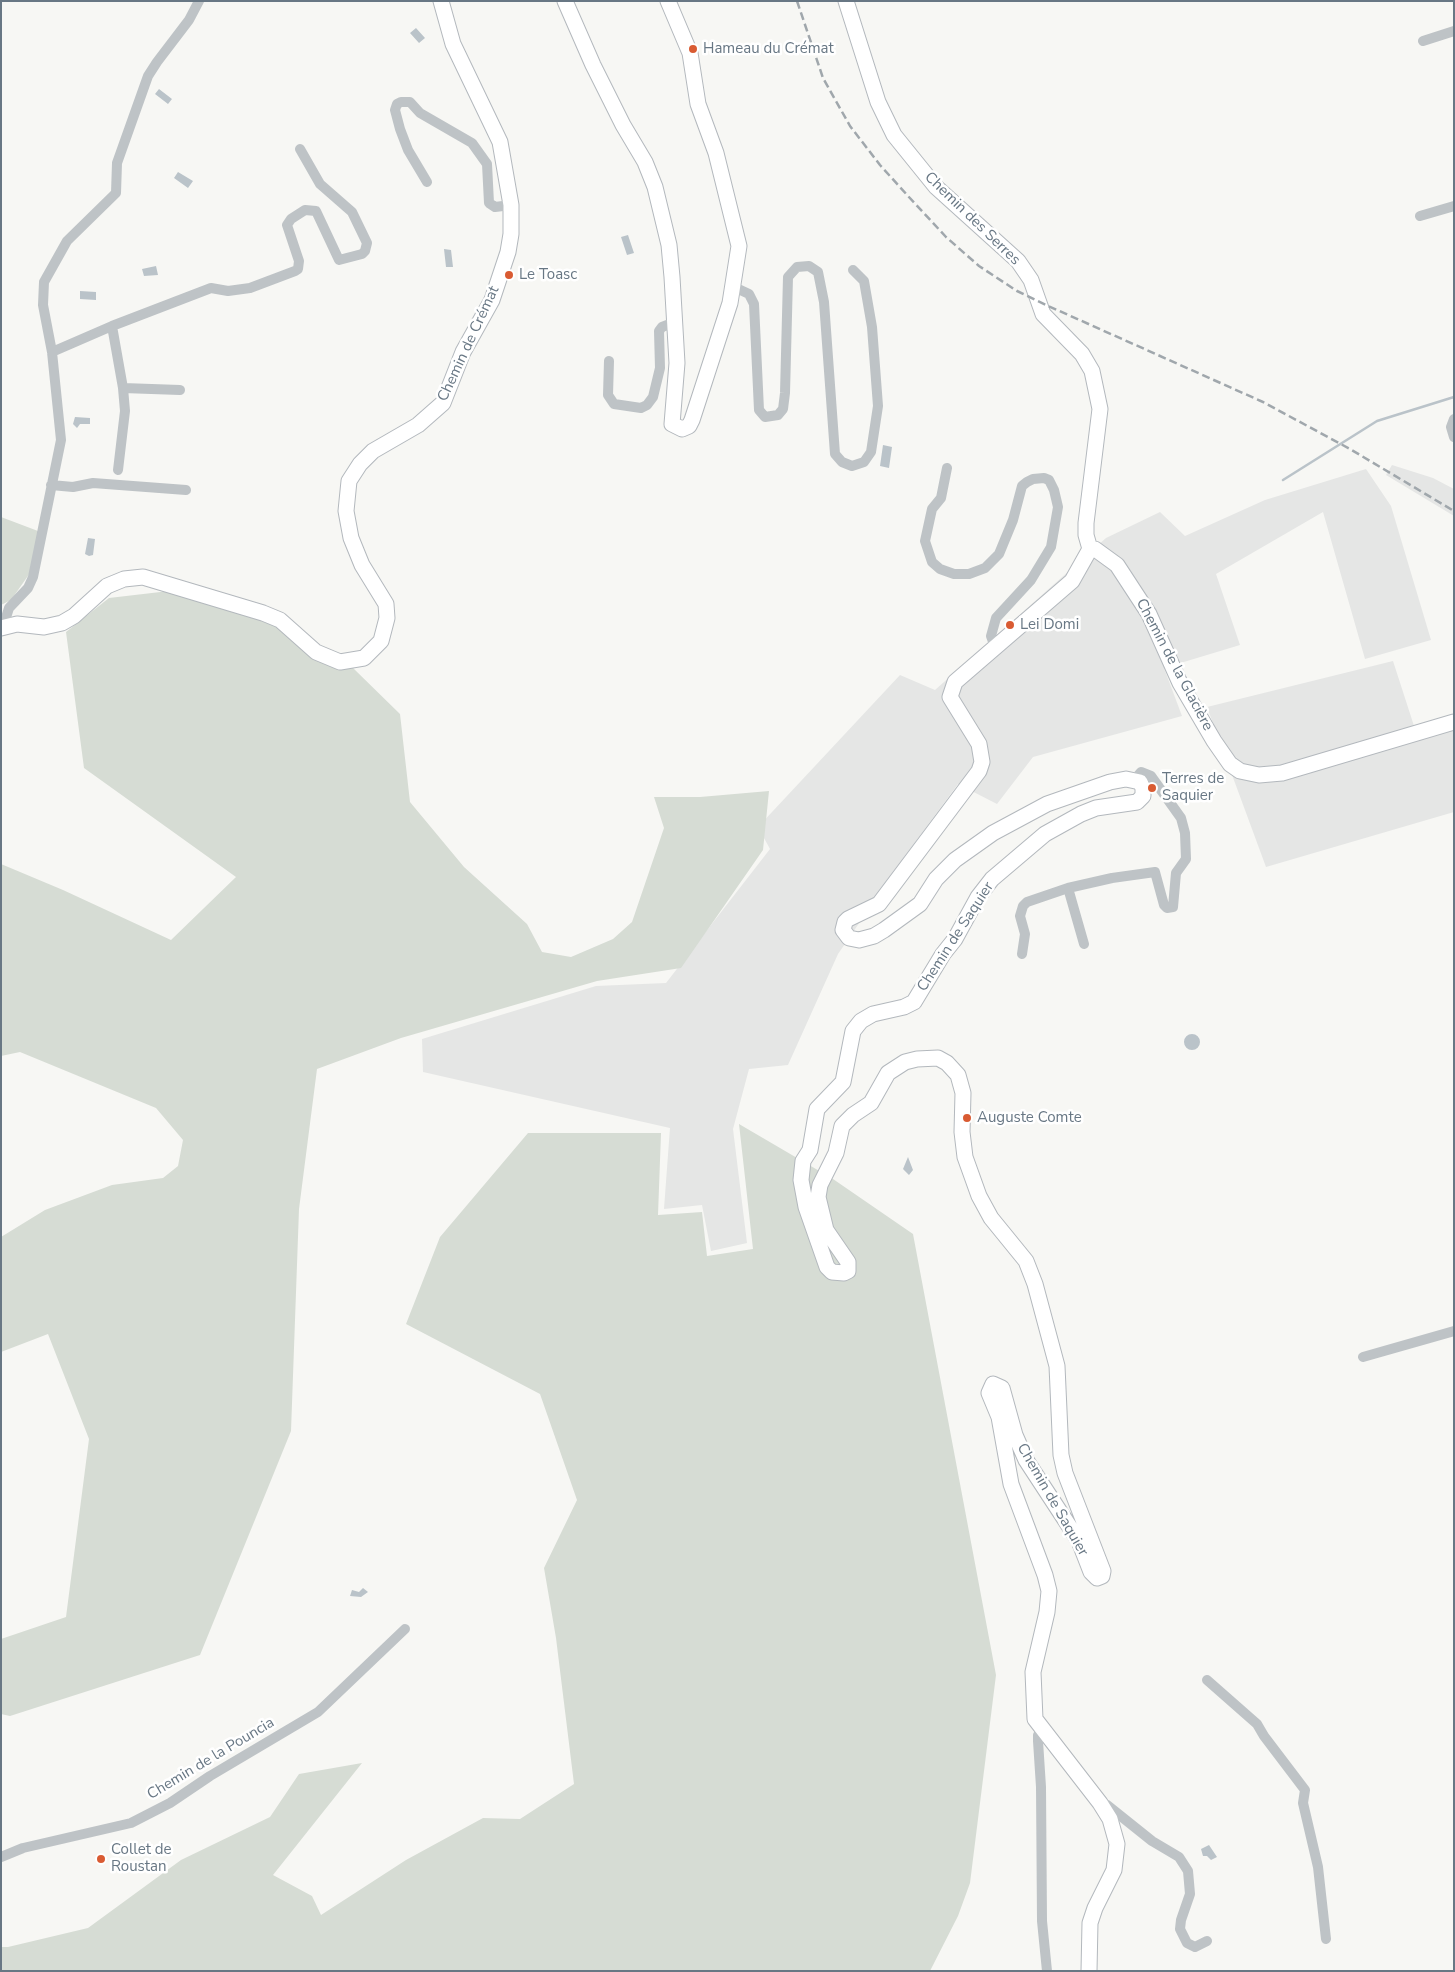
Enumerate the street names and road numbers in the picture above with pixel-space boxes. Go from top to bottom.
street label: Chemin des Serres [920,169,1024,269]
street label: Chemin de Crémat [434,283,504,405]
street label: Chemin de la Glacière [1132,596,1216,734]
street label: Chemin de Saquier [914,879,998,995]
street label: Chemin de Saquier [1012,1440,1092,1560]
street label: Chemin de la Pouncia [144,1714,278,1804]

